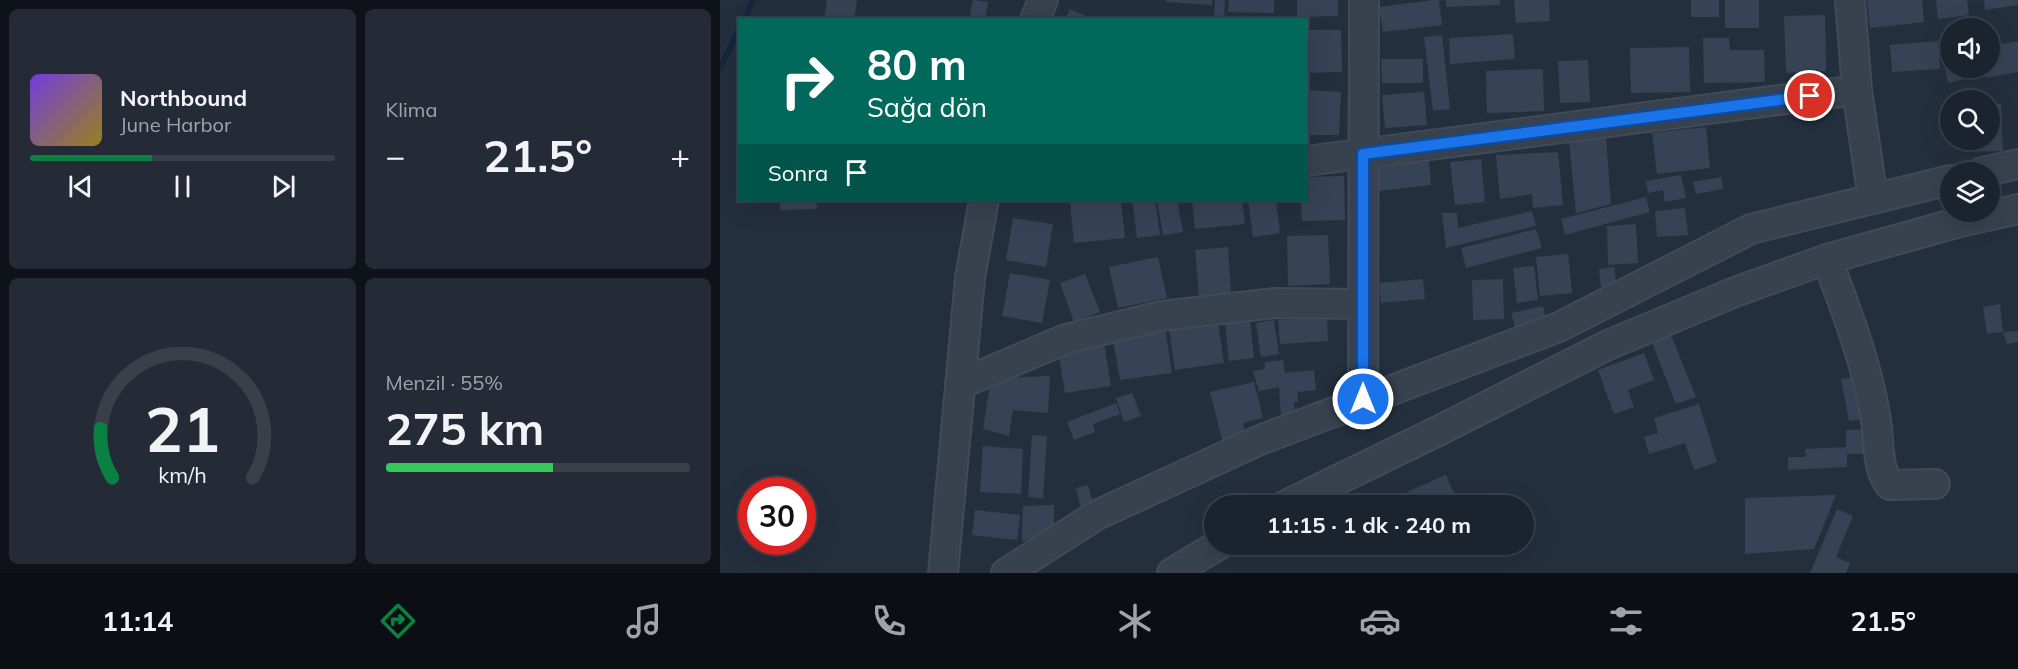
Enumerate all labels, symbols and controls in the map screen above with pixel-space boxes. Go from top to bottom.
map controls [1940,18,2000,222]
button: sound [1940,18,2000,78]
text: 80 m [867,38,967,91]
icon: right [768,42,846,120]
pin [1784,70,1835,121]
icon: arrive [1793,79,1826,112]
text: Northbound [120,84,247,112]
text: Sağa dön [867,90,987,124]
button: search [1940,90,2000,150]
text: Klima [386,97,437,122]
text: June Harbor [120,112,231,137]
text: 21.5° [483,127,592,183]
text: − [386,135,405,176]
text: + [670,135,690,176]
icon: arrive [840,156,873,189]
text: Sonra [768,159,828,187]
button: layers [1940,162,2000,222]
icon: previous [64,170,97,203]
icon: pause [166,170,199,203]
icon: next [267,170,300,203]
position arrow [1331,367,1395,431]
text: Menzil · 55% [386,370,503,395]
text: 21 [145,389,220,468]
text: 275 km [386,400,544,456]
text: km/h [158,461,206,488]
speed limit sign: 30 [738,477,816,555]
text: 11:15 · 1 dk · 240 m [1267,511,1471,539]
icon: directions [377,600,419,642]
icon: music [623,600,665,642]
icon: phone [868,600,910,642]
icon: climate [1114,600,1156,642]
icon: car [1359,600,1401,642]
icon: filters [1605,600,1647,642]
text: 11:14 [102,604,173,638]
text: 21.5° [1851,604,1916,638]

